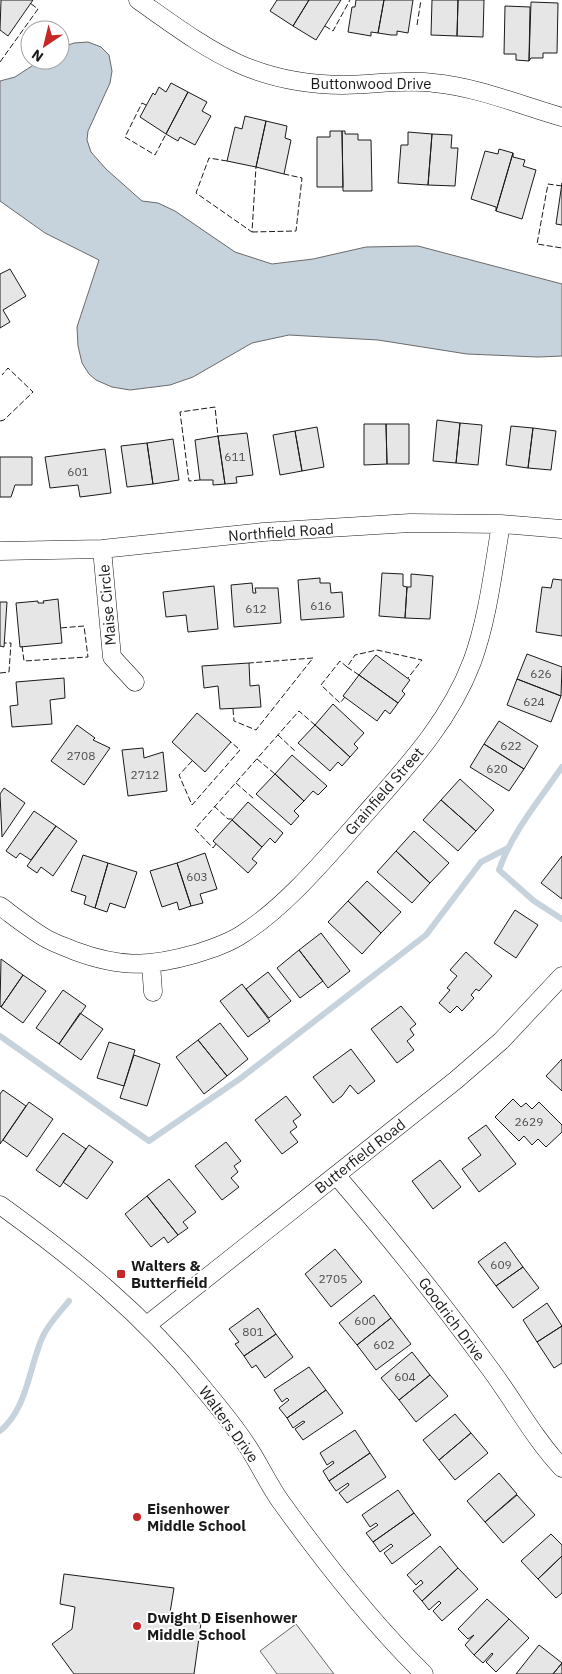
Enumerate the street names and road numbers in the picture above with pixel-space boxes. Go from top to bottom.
street label: Buttonwood Drive [311,74,431,93]
street label: Northfield Road [228,519,334,545]
street label: Maise Circle [94,564,120,646]
street label: Grainfield Street [341,743,427,839]
street label: Butterfield Road [311,1115,409,1197]
street label: Goodrich Drive [414,1274,490,1364]
street label: Walters Drive [195,1382,263,1466]

